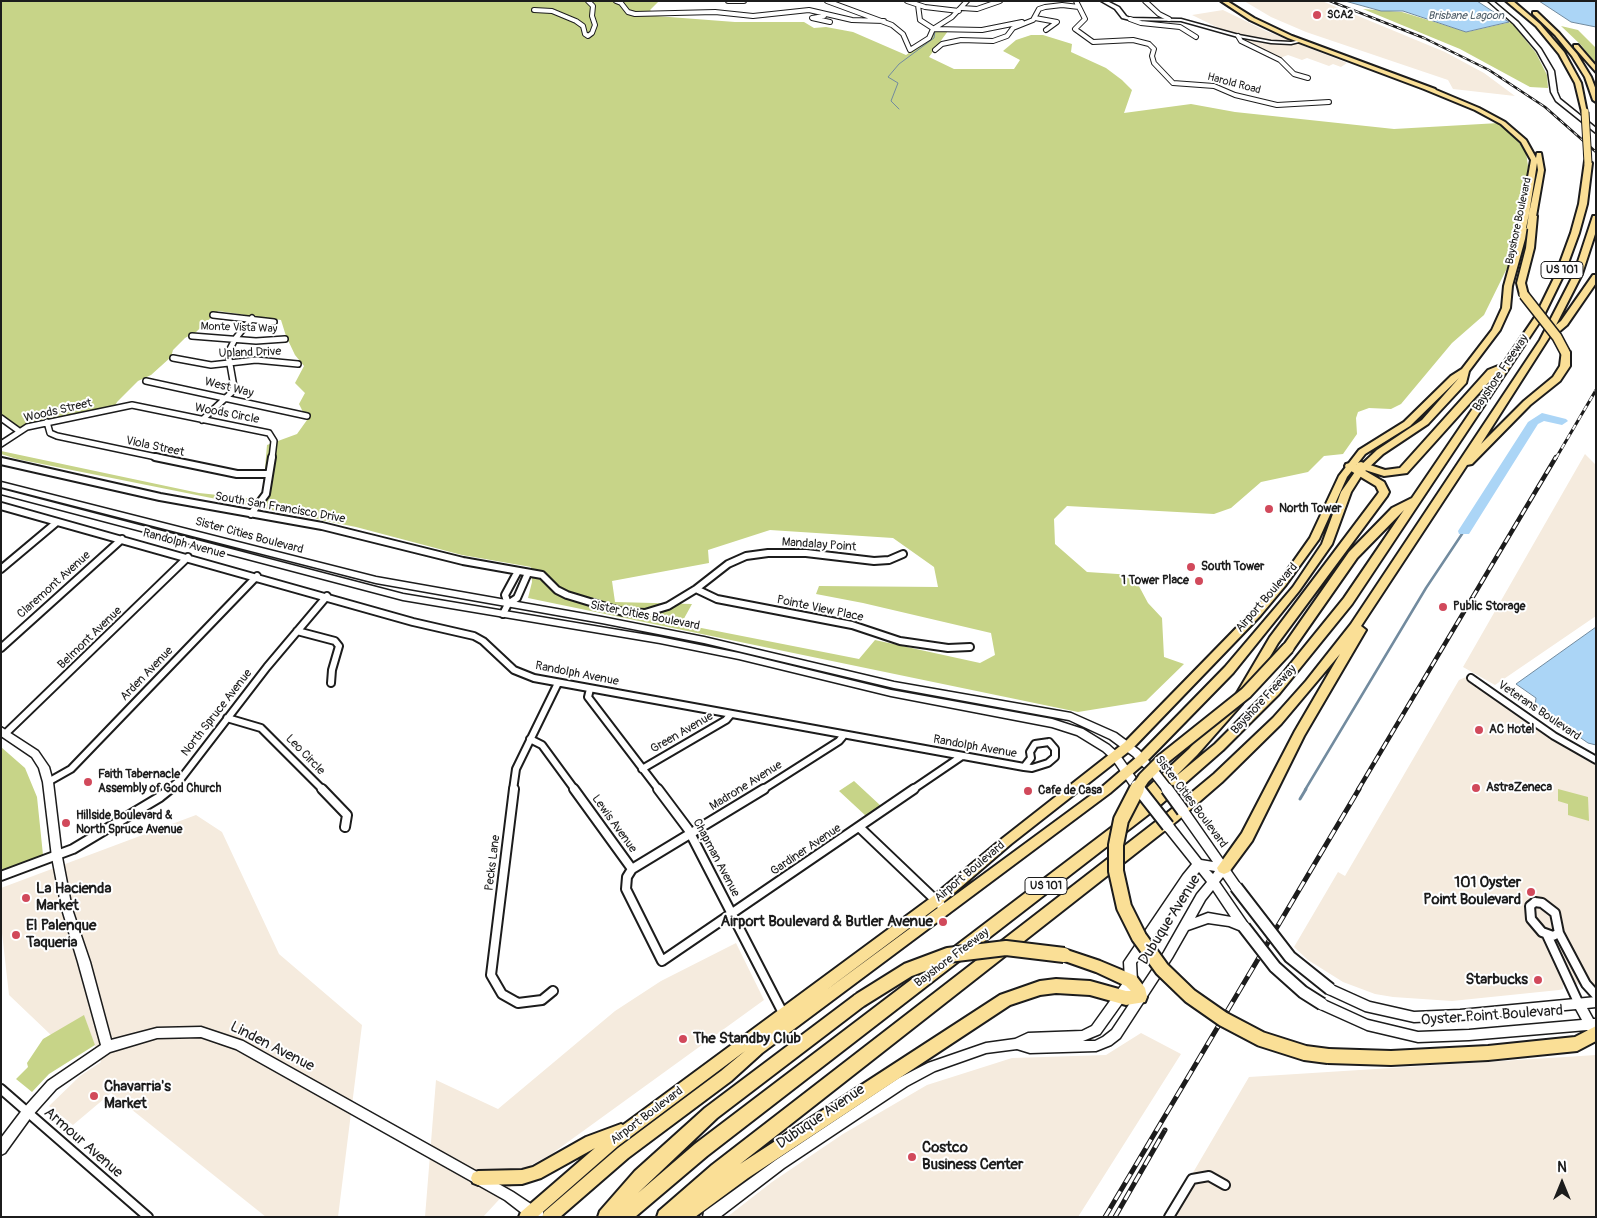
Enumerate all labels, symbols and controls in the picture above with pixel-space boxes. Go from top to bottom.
place label: SCA2 [1327,8,1353,22]
marker: SCA2 [1311,9,1323,21]
water label: Brisbane Lagoon [1428,9,1504,23]
street label: Harold Road [1206,71,1262,97]
street label: Bayshore Boulevard [1503,176,1535,266]
road number: US 101 [1541,262,1583,278]
street label: Monte Vista Way [200,320,278,336]
street label: Bayshore Freeway [1470,332,1532,414]
street label: Upland Drive [218,345,282,361]
street label: West Way [203,375,255,401]
street label: Woods Street [23,396,93,426]
street label: Woods Circle [193,401,261,427]
street label: Viola Street [124,434,186,460]
street label: South San Francisco Drive [214,489,346,527]
place label: North Tower [1279,502,1342,516]
marker: North Tower [1263,503,1275,515]
street label: Sister Cities Boulevard [193,515,305,557]
street label: Randolph Avenue [141,526,227,562]
street label: Mandalay Point [781,535,857,555]
street label: Claremont Avenue [14,548,94,622]
place label: South Tower [1201,560,1264,574]
street label: Airport Boulevard [1233,560,1301,636]
marker: South Tower [1185,561,1197,573]
place label: 1 Tower Place [1121,574,1189,588]
marker: 1 Tower Place [1193,575,1205,587]
street label: Pointe View Place [775,593,865,625]
street label: Sister Cities Boulevard [589,598,701,634]
place label: Public Storage [1453,600,1525,614]
marker: Public Storage [1437,601,1449,613]
street label: Belmont Avenue [55,604,125,672]
street label: Arden Avenue [118,644,176,704]
street label: Randolph Avenue [534,659,620,689]
street label: Bayshore Freeway [1228,662,1300,738]
street label: North Spruce Avenue [179,667,255,759]
street label: Veterans Boulevard [1495,678,1583,744]
street label: Green Avenue [648,709,716,757]
place label: AC Hotel [1489,723,1534,737]
marker: AC Hotel [1473,724,1485,736]
street label: Leo Circle [282,732,328,778]
street label: Randolph Avenue [932,733,1018,761]
street label: Sister Cities Boulevard [1152,753,1230,851]
street label: Madrone Avenue [707,758,785,814]
place label: Faith Tabernacle Assembly of God Church [98,768,221,796]
marker: Faith Tabernacle Assembly of God Church [82,776,94,788]
place label: AstraZeneca [1486,781,1552,795]
marker: AstraZeneca [1470,782,1482,794]
place label: Cafe de Casa [1038,784,1102,798]
marker: Cafe de Casa [1022,785,1034,797]
street label: Lewis Avenue [588,792,640,856]
place label: Hillside Boulevard & North Spruce Avenue [76,809,182,837]
street label: Chapman Avenue [689,816,743,900]
marker: Hillside Boulevard & North Spruce Avenue [60,817,72,829]
street label: Gardiner Avenue [768,821,844,879]
street label: Pecks Lane [482,834,504,892]
street label: Airport Boulevard [932,839,1008,905]
street label: Dubuque Avenue [1135,872,1205,968]
place label: 101 Oyster Point Boulevard [1423,874,1521,909]
road number: US 101 [1025,878,1067,894]
place label: La Hacienda Market [36,880,111,915]
marker: 101 Oyster Point Boulevard [1525,886,1537,898]
marker: La Hacienda Market [20,892,32,904]
place label: Airport Boulevard & Butler Avenue [721,913,933,931]
marker: Airport Boulevard & Butler Avenue [937,916,949,928]
place label: El Palenque Taqueria [26,917,96,952]
street label: Bayshore Freeway [912,925,992,991]
marker: El Palenque Taqueria [10,929,22,941]
place label: Starbucks [1465,971,1528,989]
marker: Starbucks [1532,974,1544,986]
street label: Oyster Point Boulevard [1420,1002,1564,1030]
street label: Linden Avenue [227,1018,317,1076]
place label: The Standby Club [693,1030,801,1048]
marker: The Standby Club [677,1033,689,1045]
place label: Chavarria's Market [104,1078,171,1113]
street label: Dubuque Avenue [773,1081,869,1153]
street label: Airport Boulevard [608,1084,686,1148]
marker: Chavarria's Market [88,1090,100,1102]
street label: Armour Avenue [40,1104,126,1182]
place label: Costco Business Center [922,1139,1023,1174]
marker: Costco Business Center [906,1151,918,1163]
north arrow [1537,1158,1587,1208]
text: N [1557,1159,1567,1176]

